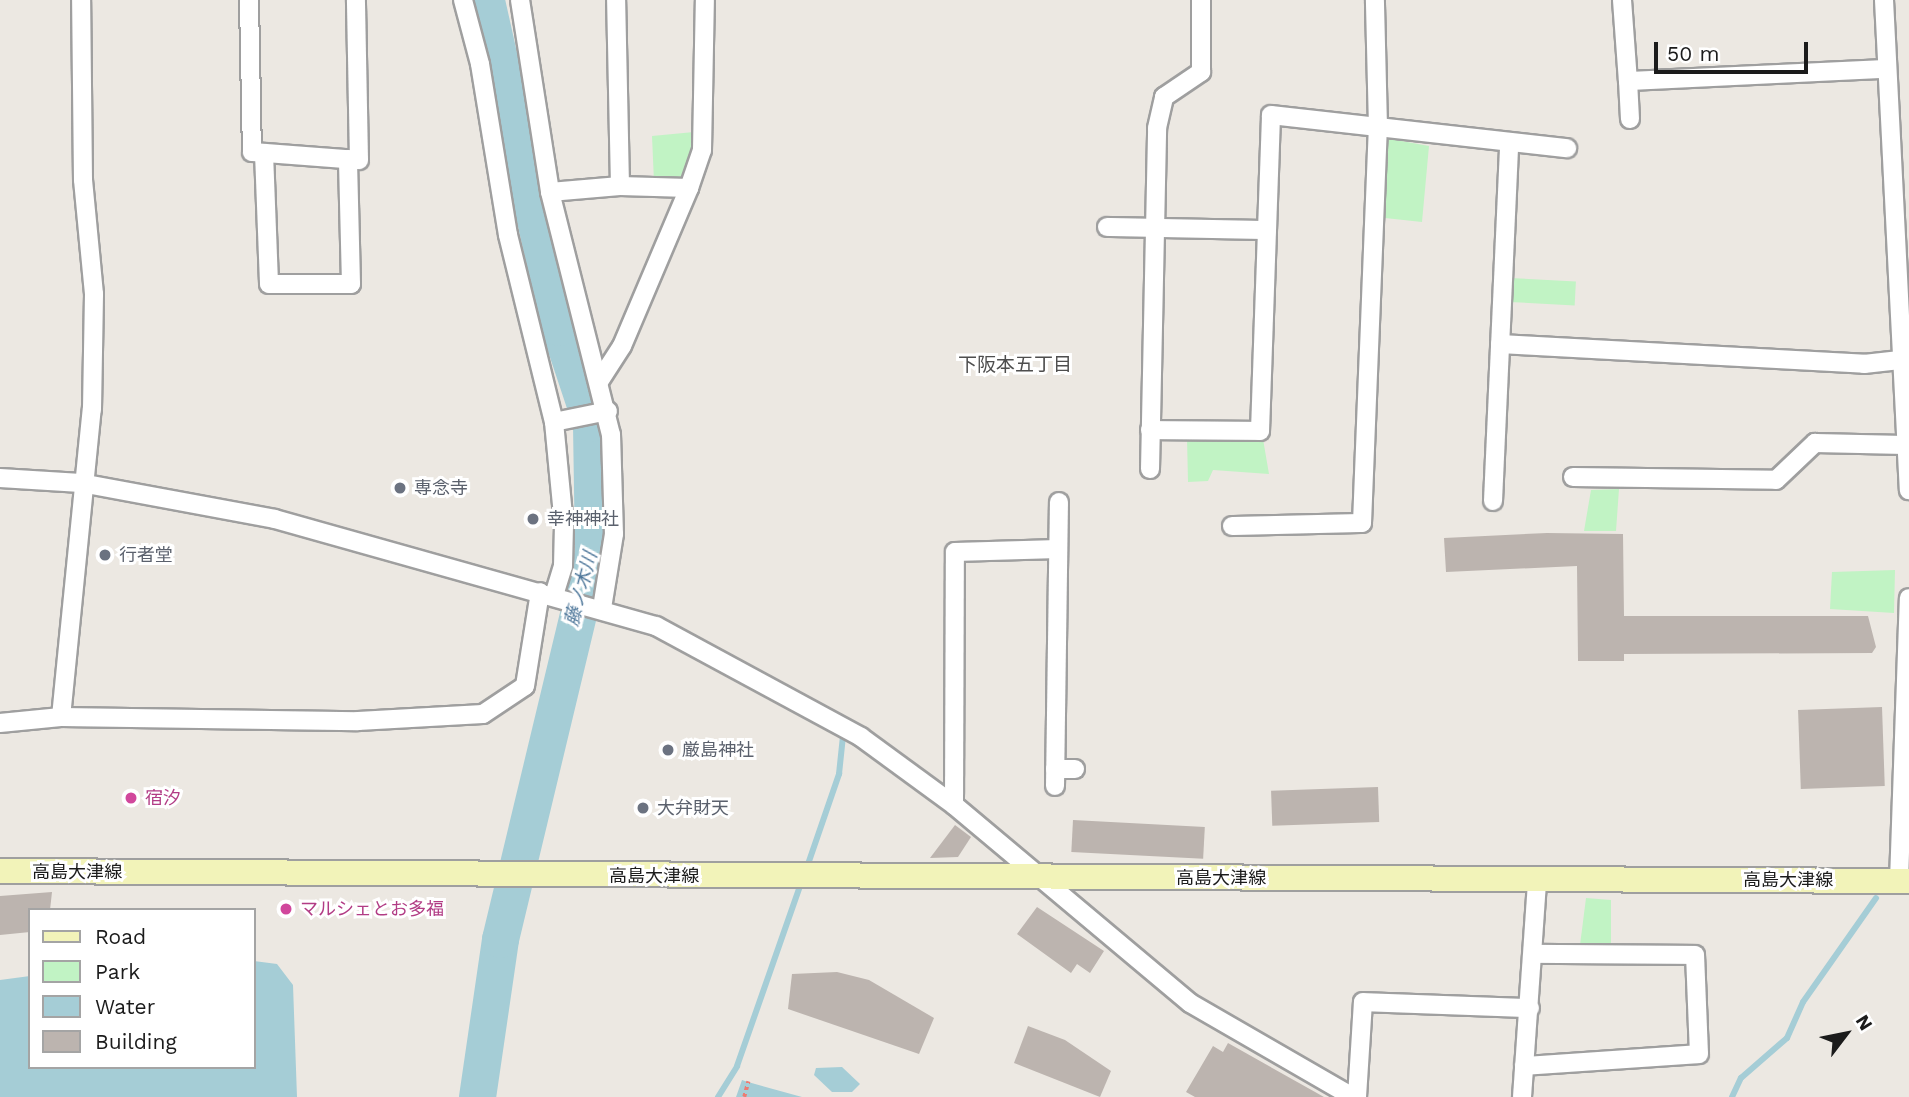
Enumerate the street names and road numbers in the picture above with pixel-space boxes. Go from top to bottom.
street label: 高島大津線 [32,861,122,883]
street label: 高島大津線 [609,865,699,887]
street label: 高島大津線 [1176,867,1266,889]
street label: 高島大津線 [1743,869,1833,891]

